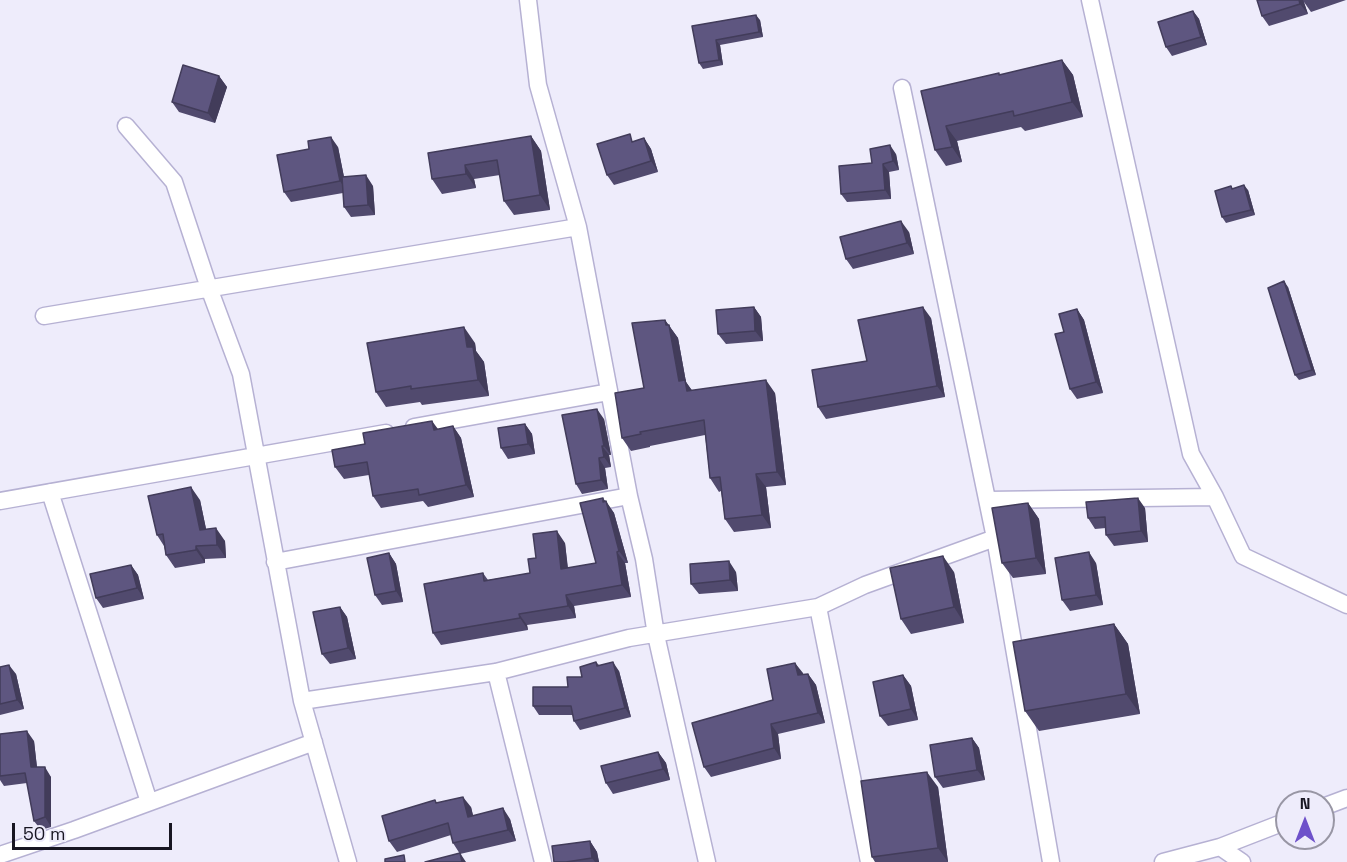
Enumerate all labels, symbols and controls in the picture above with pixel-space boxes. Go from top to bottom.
north arrow [1275,790,1335,850]
text: N [1300,793,1310,814]
scale bar [15,811,176,849]
text: 50 m [23,822,65,845]

